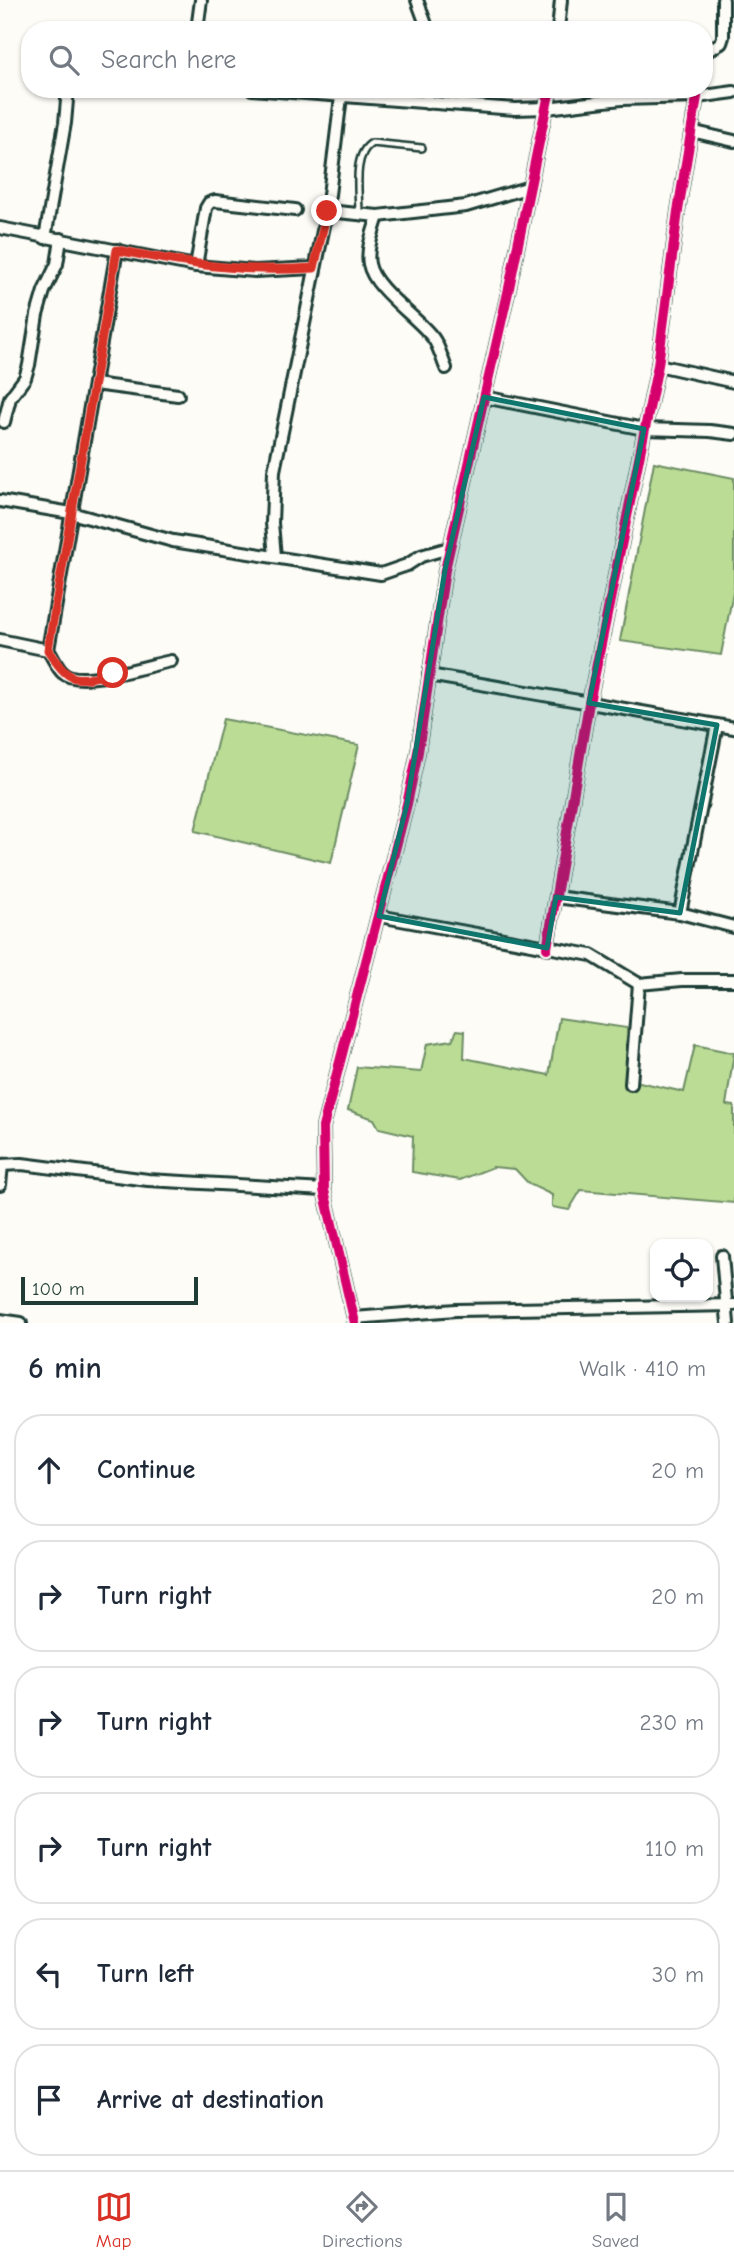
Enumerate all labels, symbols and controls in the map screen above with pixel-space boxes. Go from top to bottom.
search box [21,21,713,98]
icon: search [45,41,83,79]
text: Search here [101,45,236,75]
route end [311,195,342,226]
route start [97,657,128,688]
map controls [650,1239,713,1302]
button: locate [650,1239,713,1302]
scale bar [21,1274,198,1306]
text: 100 m [32,1278,85,1300]
text: 6 min [28,1351,102,1386]
text: Walk · 410 m [579,1355,706,1382]
icon: ahead [30,1451,68,1489]
text: Continue [97,1455,195,1485]
text: 20 m [651,1457,704,1484]
icon: right [30,1577,68,1615]
text: Turn right [97,1581,211,1611]
text: 20 m [651,1583,704,1610]
icon: right [30,1703,68,1741]
text: Turn right [97,1707,211,1737]
text: 230 m [640,1709,704,1736]
icon: right [30,1829,68,1867]
text: Turn right [97,1833,211,1863]
text: 110 m [645,1835,704,1862]
icon: left [30,1955,68,1993]
text: Turn left [97,1959,194,1989]
text: 30 m [652,1961,704,1988]
icon: arrive [30,2081,68,2119]
text: Arrive at destination [97,2085,324,2115]
tab: Map [95,2188,133,2252]
tab: Directions [322,2188,402,2252]
tab: Saved [592,2188,639,2252]

